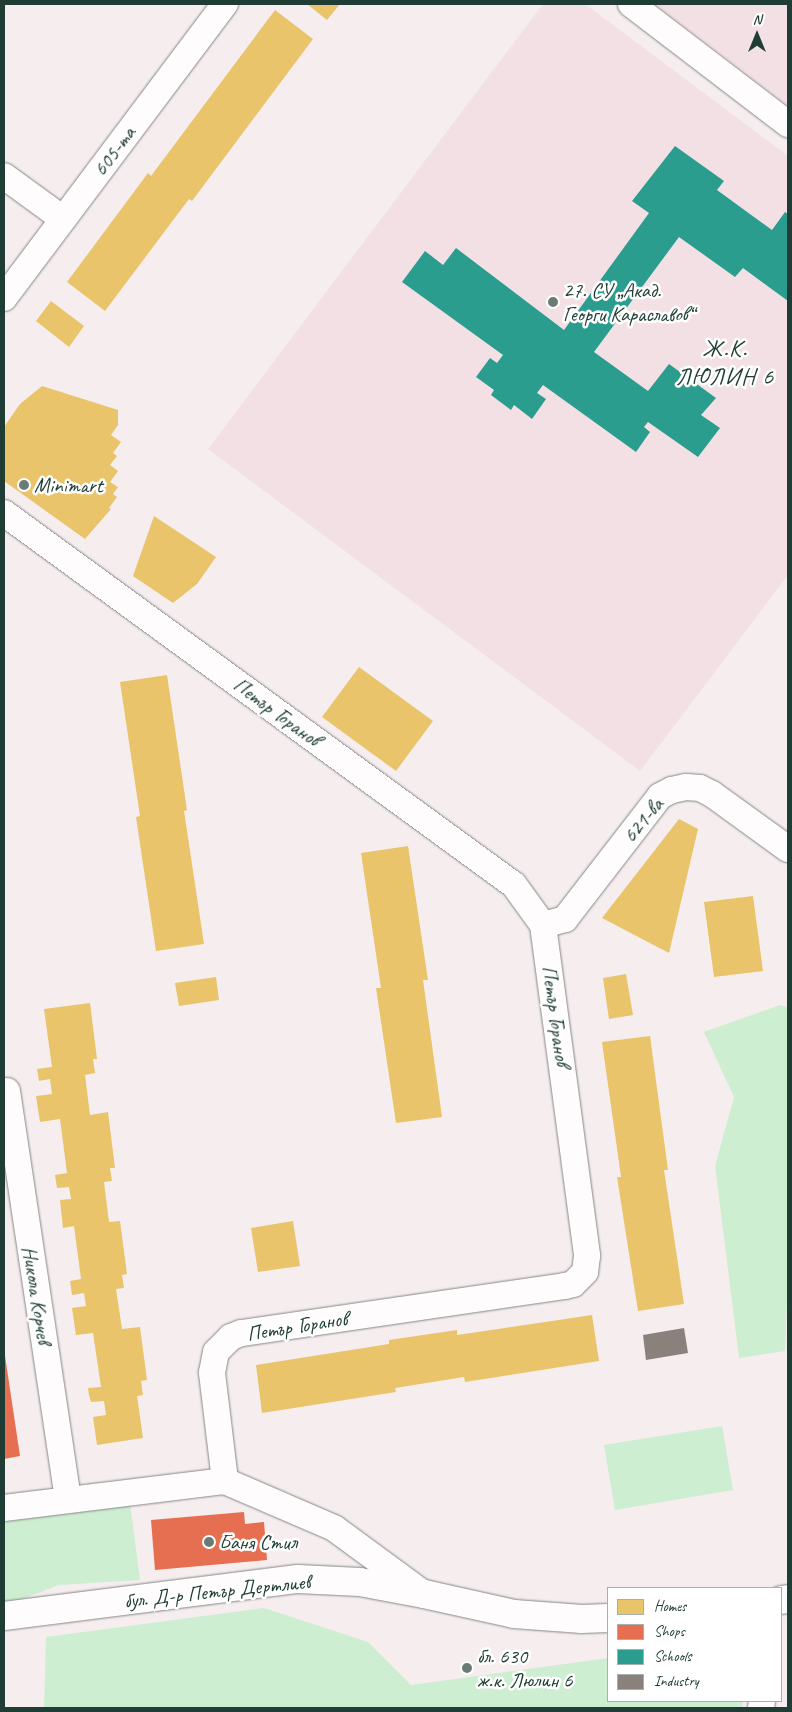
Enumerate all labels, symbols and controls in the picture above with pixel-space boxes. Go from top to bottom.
north arrow [732,10,782,60]
text: N [753,11,761,28]
street label: 605-та [87,121,141,181]
place label: 27. СУ „Акад. Георги Караславов“ [563,277,693,327]
marker: 27. СУ „Акад. Георги Караславов“ [547,296,559,308]
district label: Ж.К. ЛЮЛИН 6 [676,335,774,391]
place label: Minimart [34,472,103,498]
marker: Minimart [18,479,30,491]
street label: Петър Горанов [229,672,325,752]
street label: 621-ва [617,792,669,848]
street label: Петър Горанов [537,965,575,1067]
street label: Никола Корчев [17,1244,57,1346]
street label: Петър Горанов [246,1306,348,1346]
place label: Баня Стил [219,1529,295,1555]
marker: Баня Стил [203,1536,215,1548]
street label: бул. Д-р Петър Дертлиев [123,1569,311,1613]
legend [607,1587,782,1702]
text: Homes [654,1597,686,1616]
text: Shops [654,1622,685,1641]
place label: бл. 630 ж.к. Люлин 6 [477,1643,572,1693]
text: Schools [654,1647,691,1666]
marker: бл. 630 ж.к. Люлин 6 [461,1662,473,1674]
text: Industry [654,1672,699,1691]

